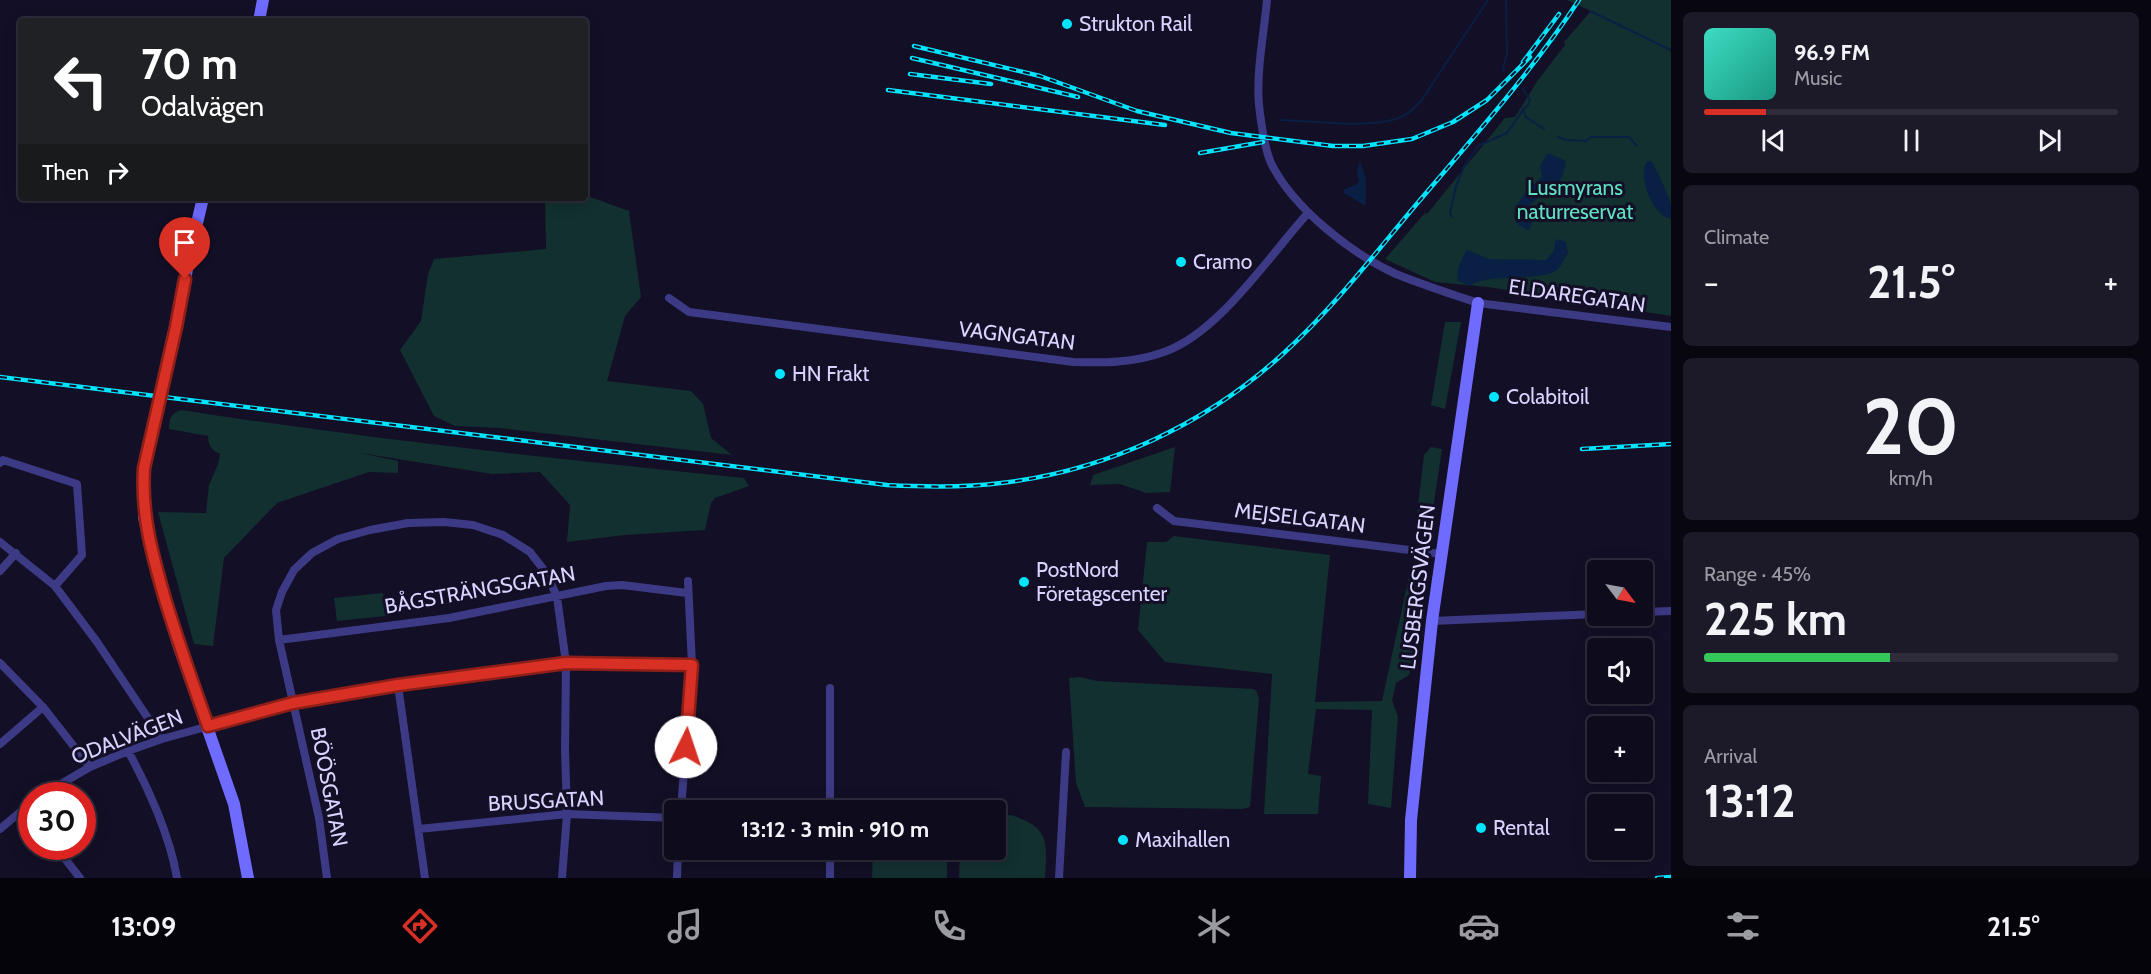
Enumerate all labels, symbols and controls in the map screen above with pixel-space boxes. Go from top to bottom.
place label: Strukton Rail [1079,11,1192,36]
marker: Strukton Rail [1060,17,1074,31]
text: 70 m [141,38,238,90]
text: 96.9 FM [1794,39,1870,66]
icon: left [42,42,120,120]
text: Music [1794,66,1842,90]
text: Odalvägen [141,90,264,123]
icon: previous [1757,124,1790,157]
icon: pause [1895,124,1928,157]
icon: next [2033,124,2066,157]
icon: right [101,156,134,189]
text: Then [42,159,89,186]
park label: Lusmyrans naturreservat [1517,175,1633,224]
pin [159,217,210,279]
text: Climate [1704,225,1769,249]
icon: arrive [168,226,201,259]
place label: Cramo [1193,249,1252,274]
marker: Cramo [1174,255,1188,269]
text: 21.5° [1867,255,1955,309]
text: − [1704,262,1719,302]
text: + [2103,262,2118,302]
street label: ELDAREGATAN [1507,274,1647,317]
street label: VAGNGATAN [957,316,1077,355]
place label: HN Frakt [792,361,869,386]
marker: HN Frakt [773,367,787,381]
text: 20 [1863,379,1959,474]
place label: Colabitoil [1506,384,1589,409]
marker: Colabitoil [1487,390,1501,404]
text: km/h [1889,466,1933,490]
street label: MEJSELGATAN [1233,497,1367,538]
street label: LUSBERGSVÄGEN [1395,503,1440,671]
place label: PostNord Företagscenter [1036,557,1167,606]
street label: BÅGSTRÄNGSGATAN [382,559,577,619]
north arrow [1587,560,1653,626]
map controls [1587,560,1653,860]
text: Range · 45% [1704,562,1811,586]
marker: PostNord Företagscenter [1017,575,1031,589]
text: 225 km [1704,592,1847,646]
button: sound [1587,638,1653,704]
street label: ODALVÄGEN [67,704,186,769]
position arrow [654,715,718,779]
button: + [1587,716,1653,782]
street label: BÖÖSGATAN [306,725,353,849]
text: Arrival [1704,744,1757,768]
text: 13:12 [1704,774,1795,828]
speed limit sign: 30 [18,782,96,860]
street label: BRUSGATAN [487,785,605,816]
button: − [1587,794,1653,860]
place label: Rental [1493,815,1550,840]
text: 13:12 · 3 min · 910 m [741,816,929,843]
marker: Rental [1474,821,1488,835]
place label: Maxihallen [1135,827,1230,852]
marker: Maxihallen [1116,833,1130,847]
icon: directions [399,905,441,947]
icon: music [664,905,706,947]
icon: phone [928,905,970,947]
icon: climate [1193,905,1235,947]
icon: car [1458,905,1500,947]
icon: filters [1722,905,1764,947]
text: 13:09 [111,910,176,943]
text: 21.5° [1987,910,2040,943]

